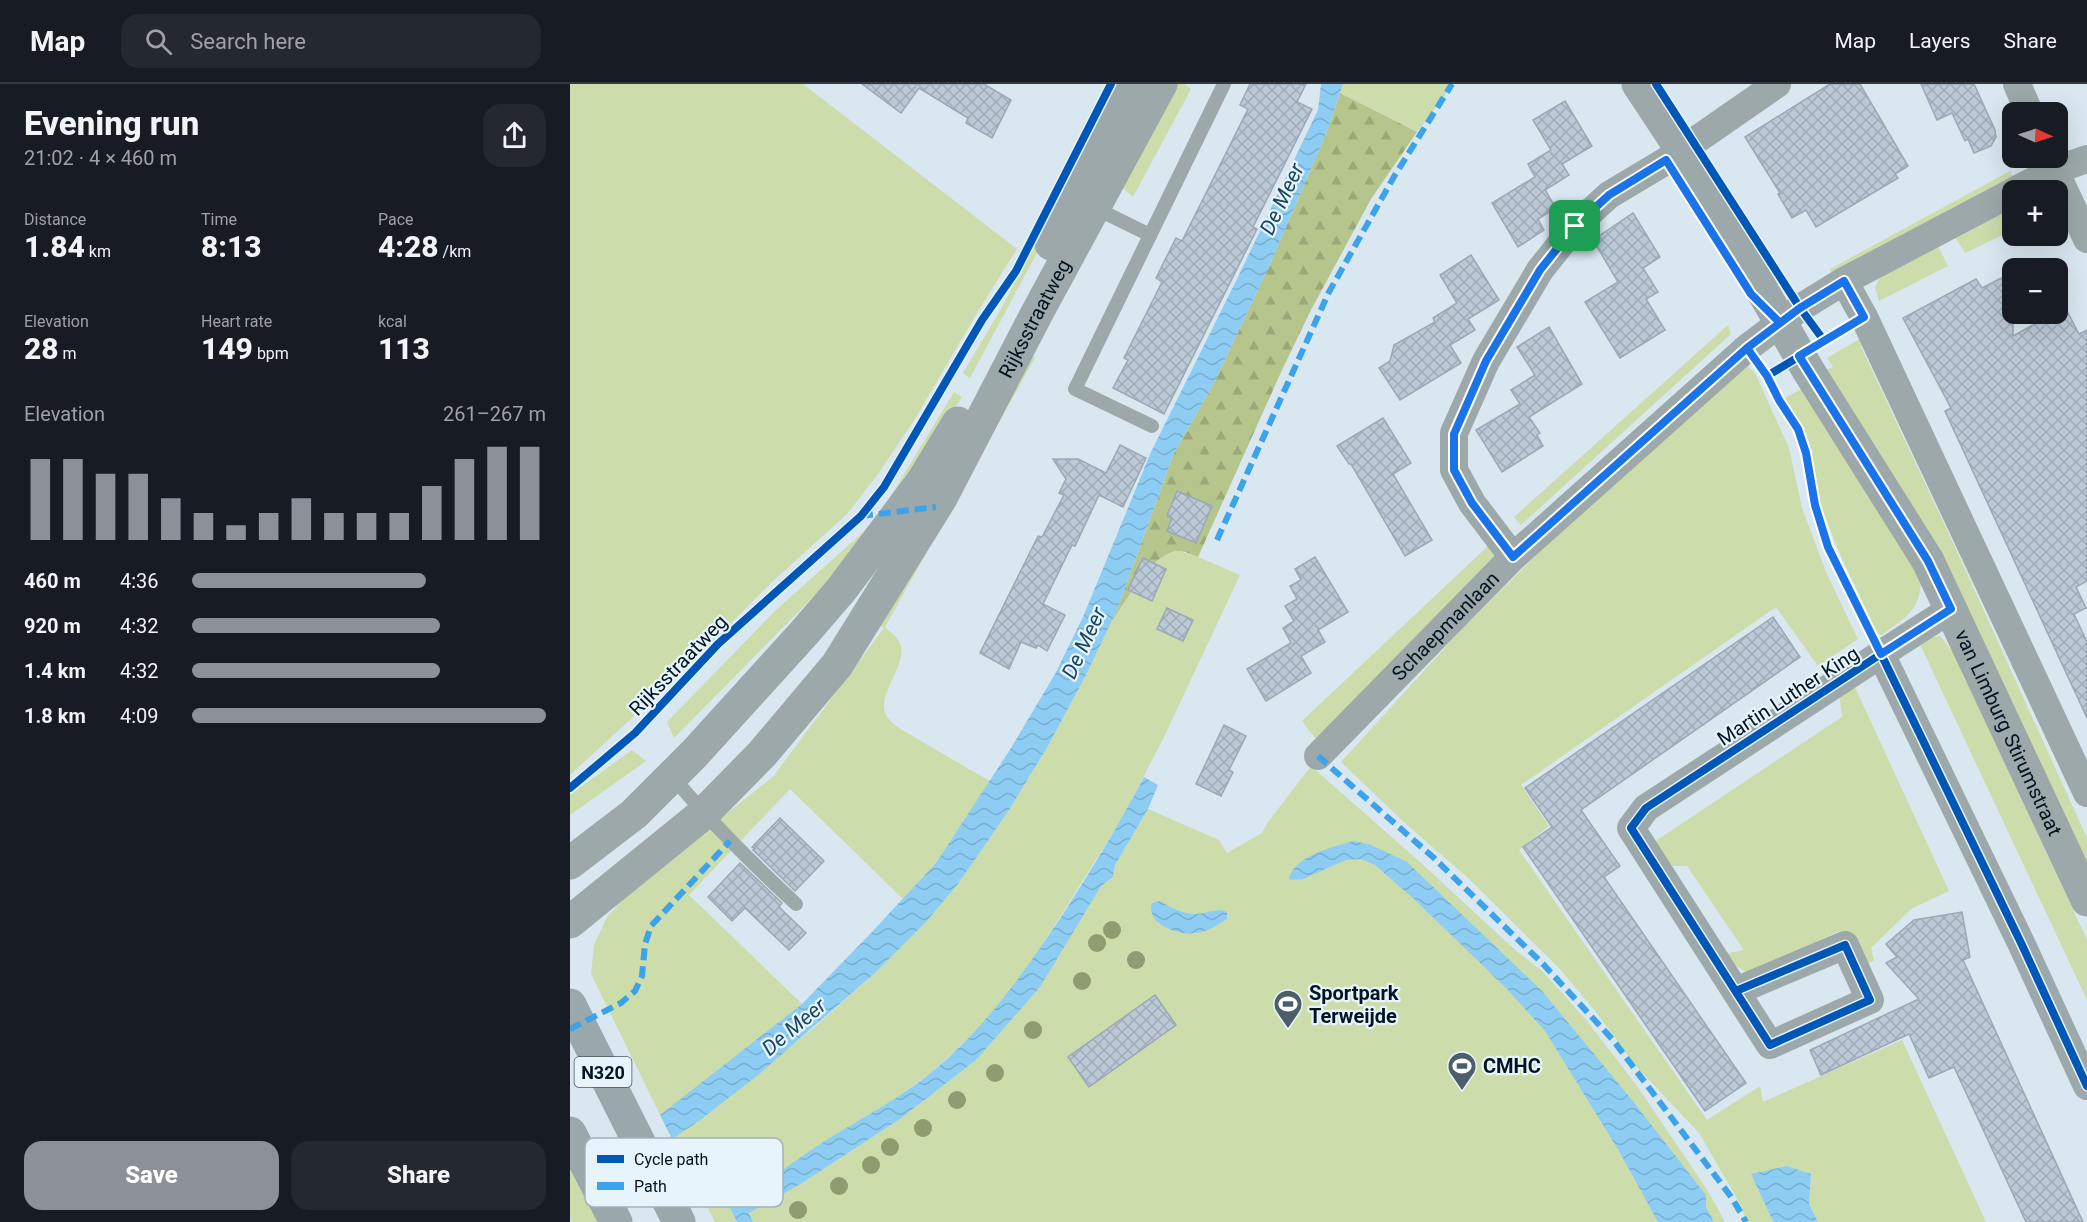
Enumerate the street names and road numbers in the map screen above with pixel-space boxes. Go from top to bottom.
street label: Rijksstraatweg [993,255,1076,382]
street label: Schaepmanlaan [1387,566,1504,686]
street label: Rijksstraatweg [624,610,732,720]
street label: van Limburg Stirumstraat [1950,626,2067,840]
street label: Martin Luther King [1713,641,1863,751]
road number: N320 [574,1057,632,1087]

